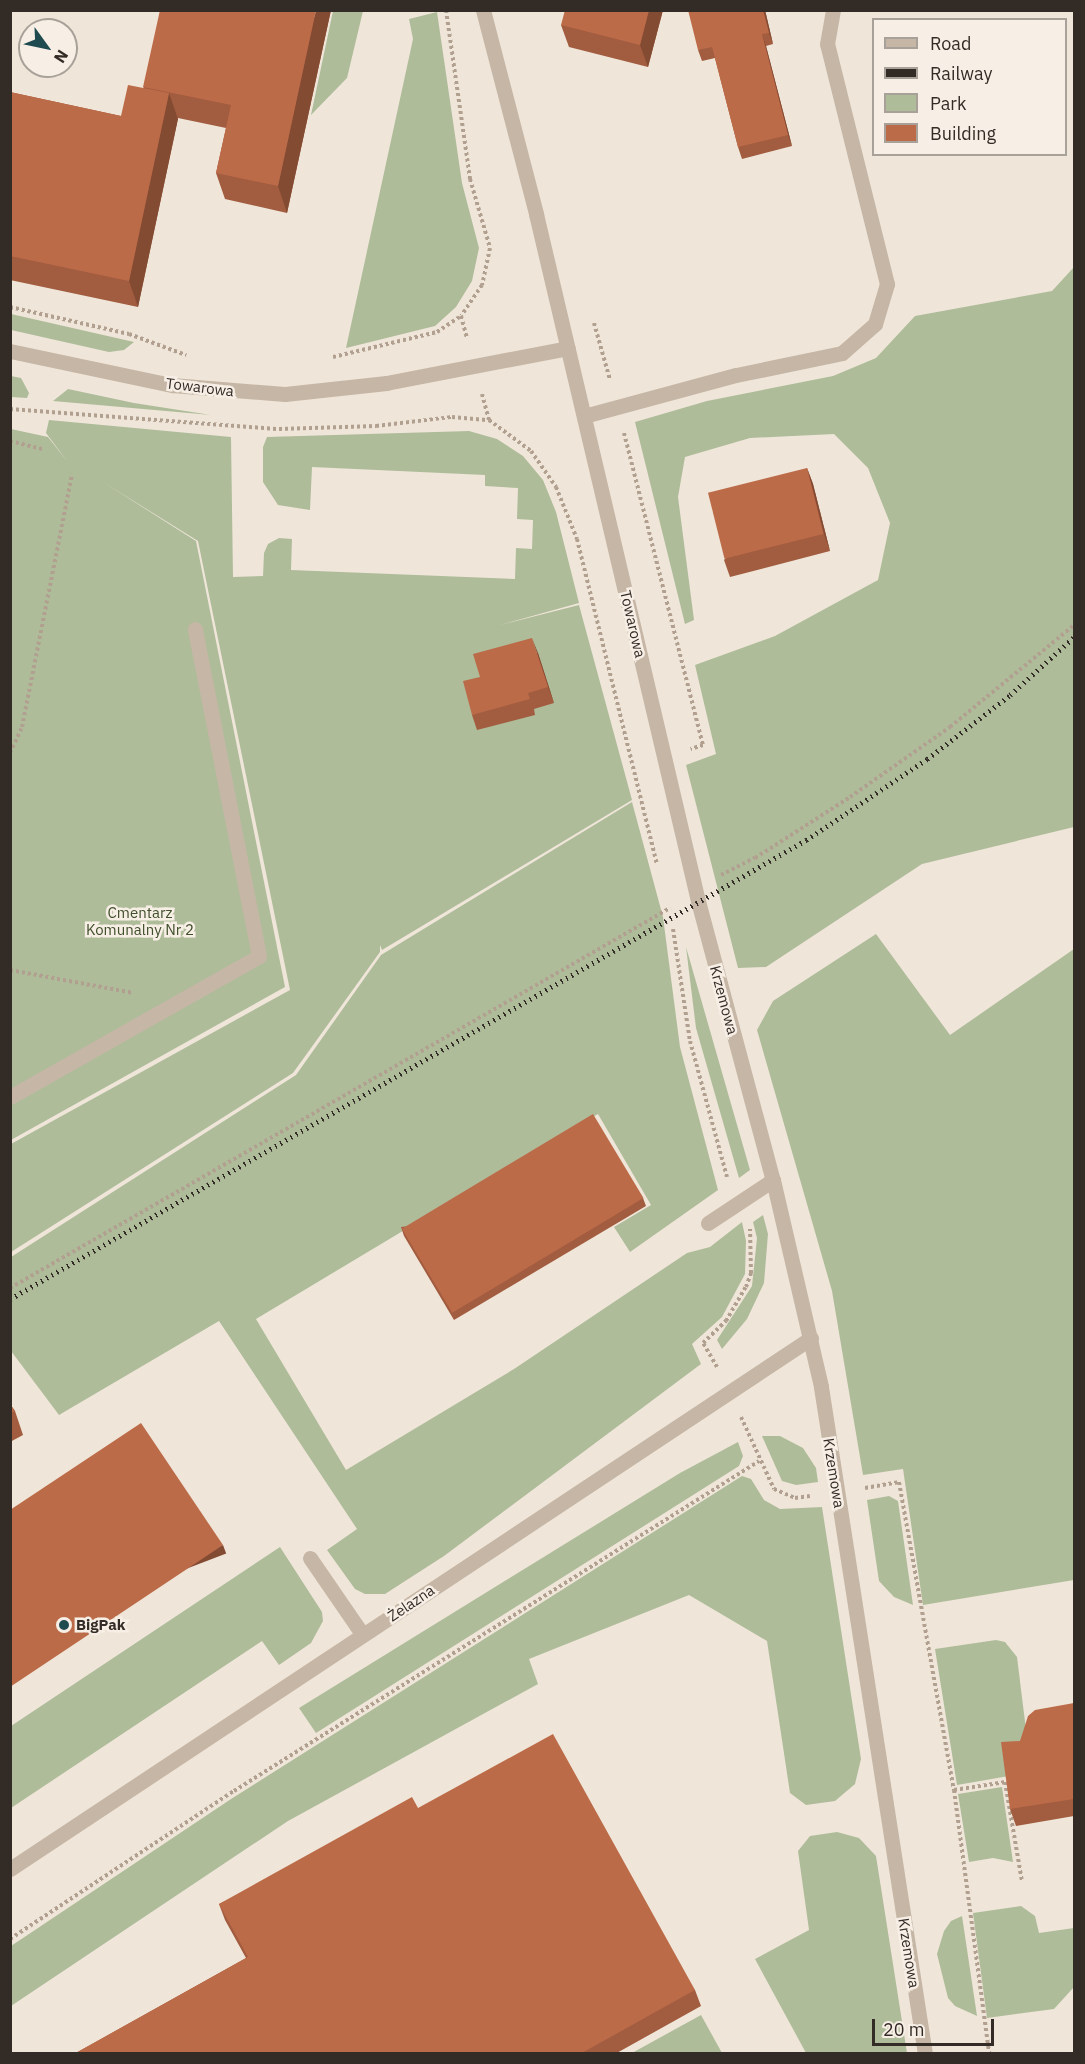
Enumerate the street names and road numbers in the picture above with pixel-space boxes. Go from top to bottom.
street label: Towarowa [165,374,235,400]
street label: Towarowa [617,589,649,659]
street label: Krzemowa [706,964,742,1036]
street label: Krzemowa [820,1437,848,1509]
street label: Żelazna [384,1581,438,1625]
street label: Krzemowa [895,1917,923,1989]

